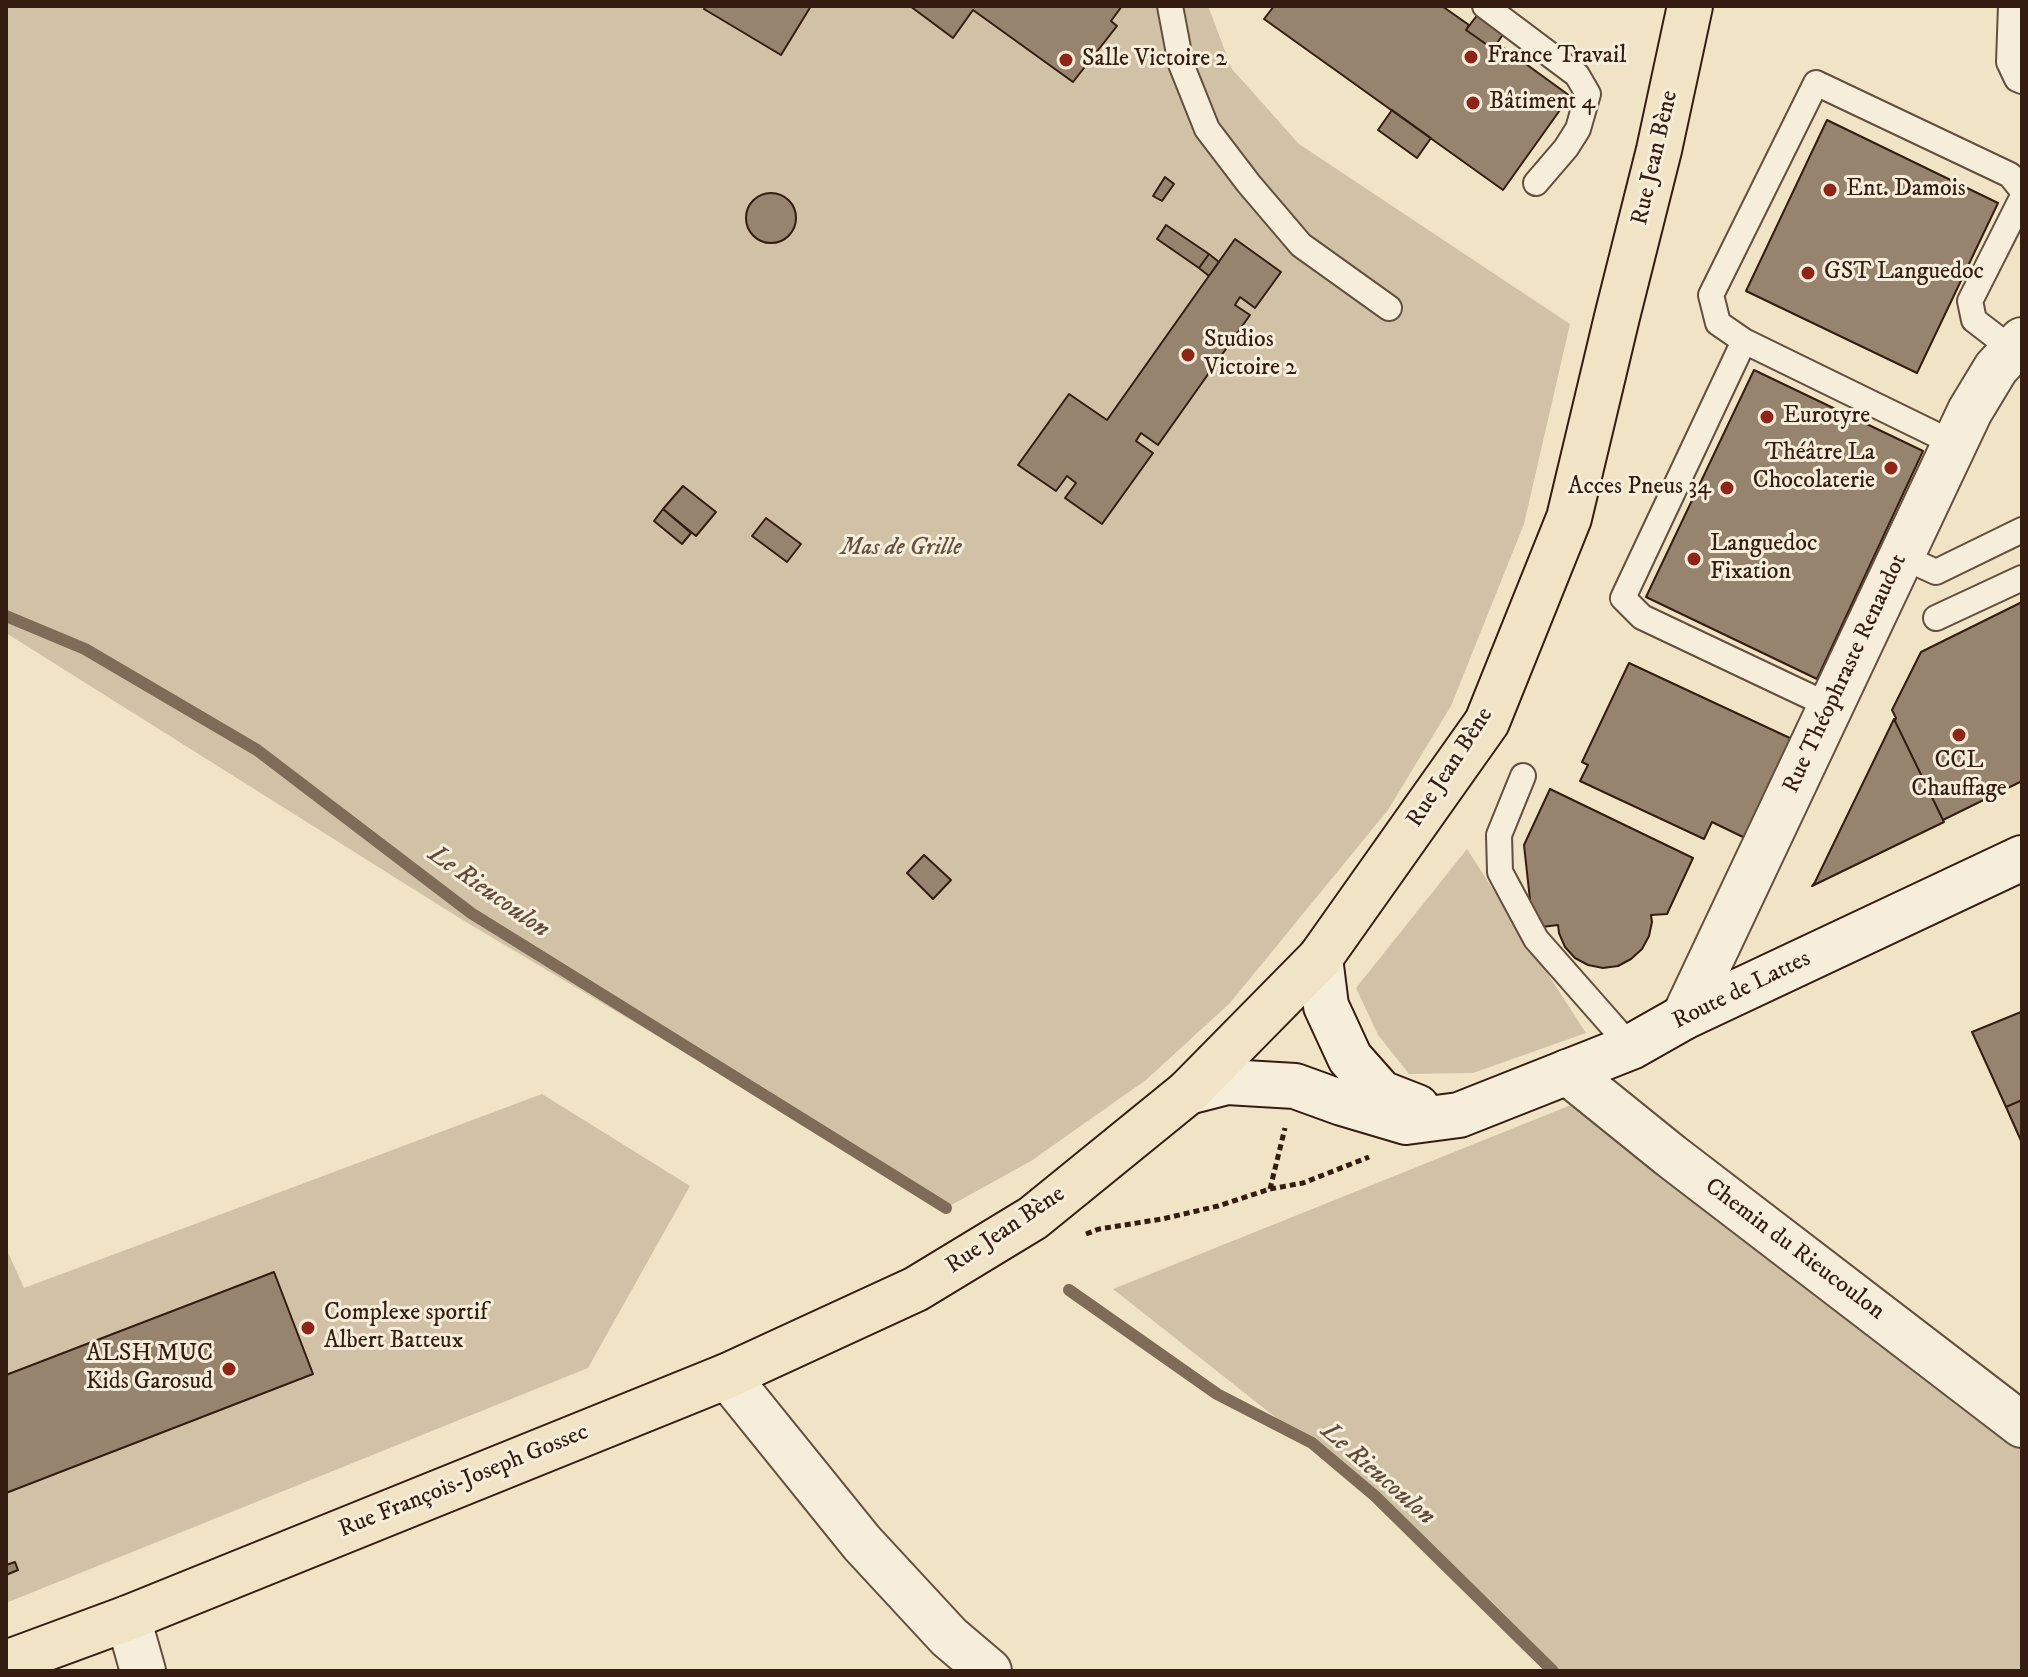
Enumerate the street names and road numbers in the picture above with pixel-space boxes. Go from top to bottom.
street label: Rue Jean Bène [1627,88,1685,228]
street label: Rue Théophraste Renaudot [1778,550,1914,798]
street label: Rue Jean Bène [1402,703,1500,833]
street label: Route de Lattes [1668,945,1816,1037]
street label: Chemin du Rieucoulon [1698,1173,1890,1327]
street label: Rue Jean Bène [941,1181,1071,1281]
street label: Rue François-Joseph Gossec [335,1419,593,1545]

